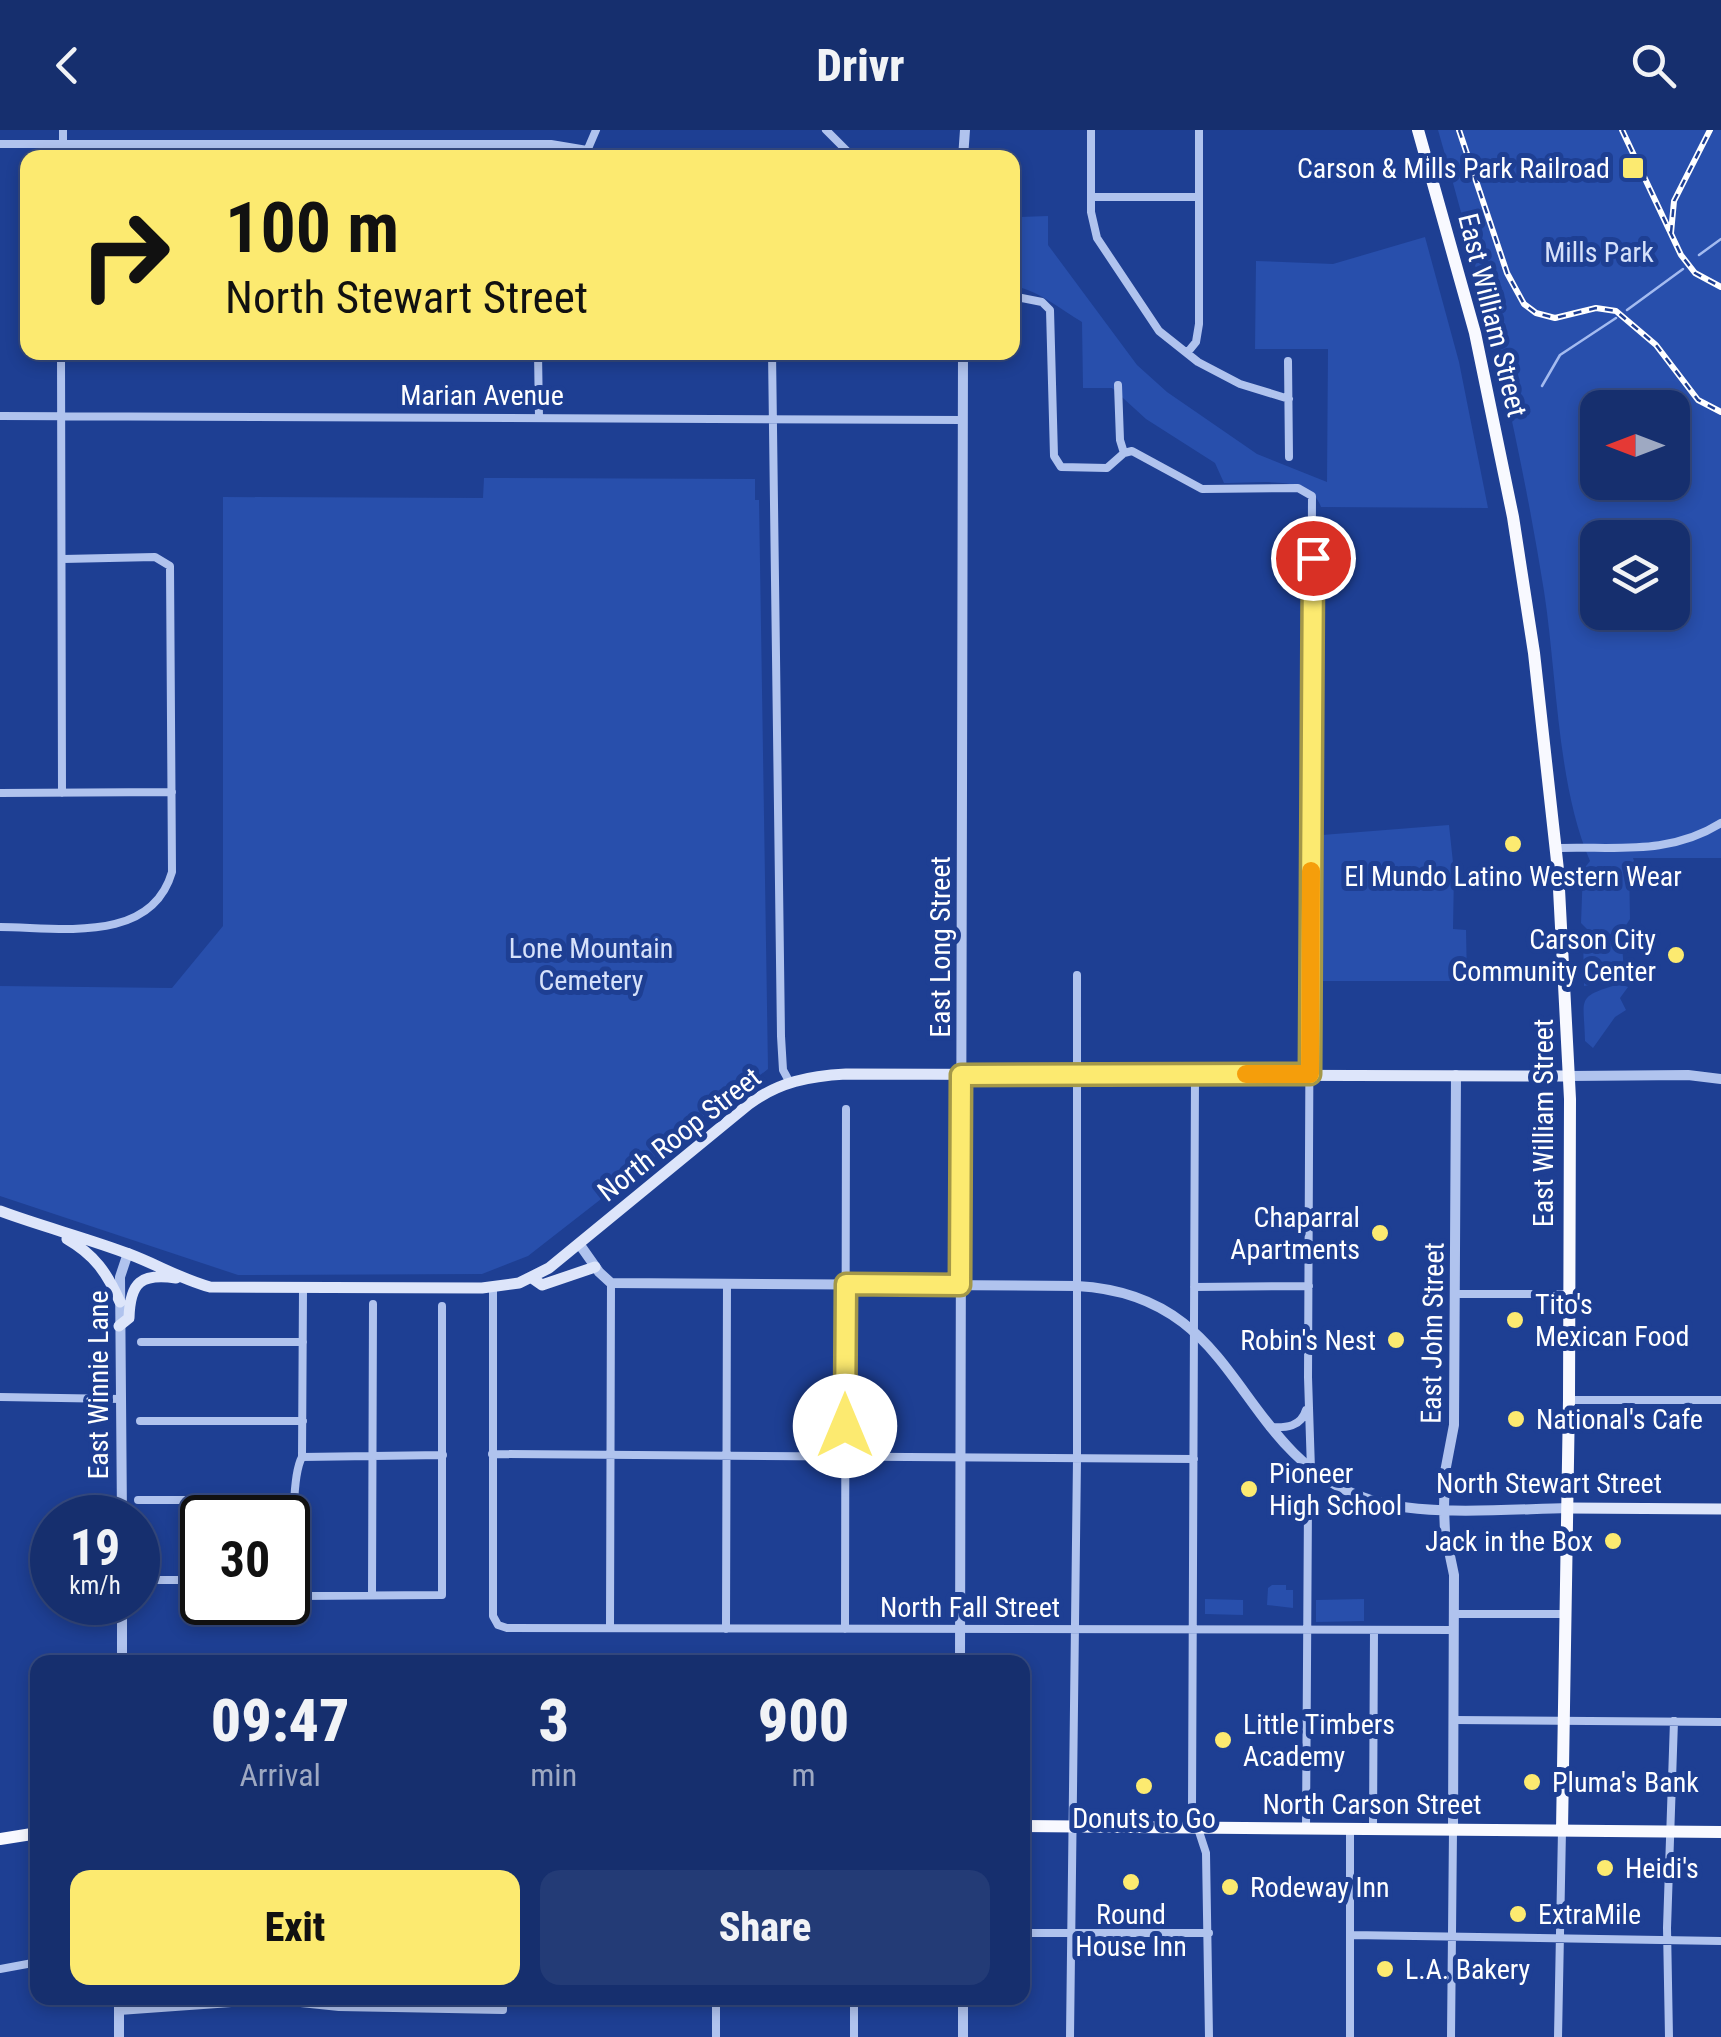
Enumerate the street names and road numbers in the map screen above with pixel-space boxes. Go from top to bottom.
street label: East William Street [1451,210,1534,420]
street label: Marian Avenue [400,379,564,412]
street label: East Long Street [924,856,957,1038]
street label: East William Street [1527,1019,1560,1227]
street label: North Roop Street [591,1061,767,1208]
street label: East John Street [1414,1242,1451,1424]
street label: East Winnie Lane [82,1290,115,1480]
street label: North Stewart Street [1436,1467,1662,1500]
street label: North Fall Street [880,1591,1060,1624]
street label: North Carson Street [1262,1788,1482,1821]

